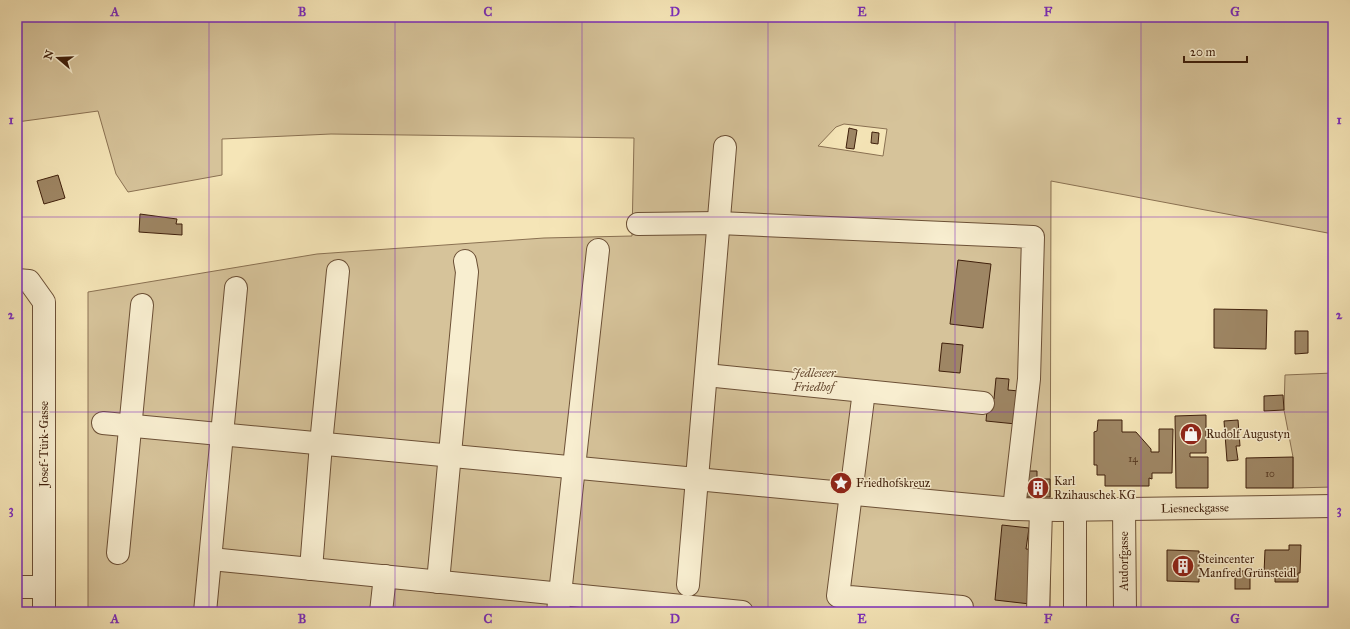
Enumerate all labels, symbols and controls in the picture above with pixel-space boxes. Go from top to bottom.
text: A [110,4,120,20]
text: B [298,4,307,20]
text: C [484,4,493,20]
text: D [670,4,680,20]
text: E [857,4,867,20]
text: F [1044,4,1053,20]
text: G [1230,4,1240,20]
north arrow [38,38,78,78]
scale bar [1184,38,1247,64]
text: 20 m [1190,45,1216,59]
text: N [41,48,57,61]
text: 1 [8,112,14,128]
text: 1 [1336,112,1342,128]
text: 2 [8,307,15,323]
text: 2 [1336,307,1343,323]
park label: Jedleseer Friedhof [791,366,838,394]
street label: Josef-Türk-Gasse [37,401,52,489]
shop icon: Rudolf Augustyn [1178,421,1204,447]
place label: Rudolf Augustyn [1206,427,1290,442]
house number: 14 [1128,453,1138,465]
house number: 10 [1265,468,1275,480]
place icon: Friedhofskreuz [828,470,854,496]
place label: Karl Rzihauschek KG [1054,474,1136,502]
building icon: Karl Rzihauschek KG [1025,475,1051,501]
place label: Friedhofskreuz [856,476,931,490]
street label: Liesneckgasse [1161,500,1229,517]
text: 3 [8,502,14,518]
text: 3 [1336,502,1342,518]
street label: Audorfgasse [1117,531,1132,592]
place label: Steincenter Manfred Grünsteidl [1198,552,1297,580]
building icon: Steincenter Manfred Grünsteidl [1170,553,1196,579]
text: A [110,611,120,627]
text: B [298,611,307,627]
text: C [484,611,493,627]
text: D [670,611,680,627]
text: E [857,611,867,627]
text: F [1044,611,1053,627]
text: G [1230,611,1240,627]

